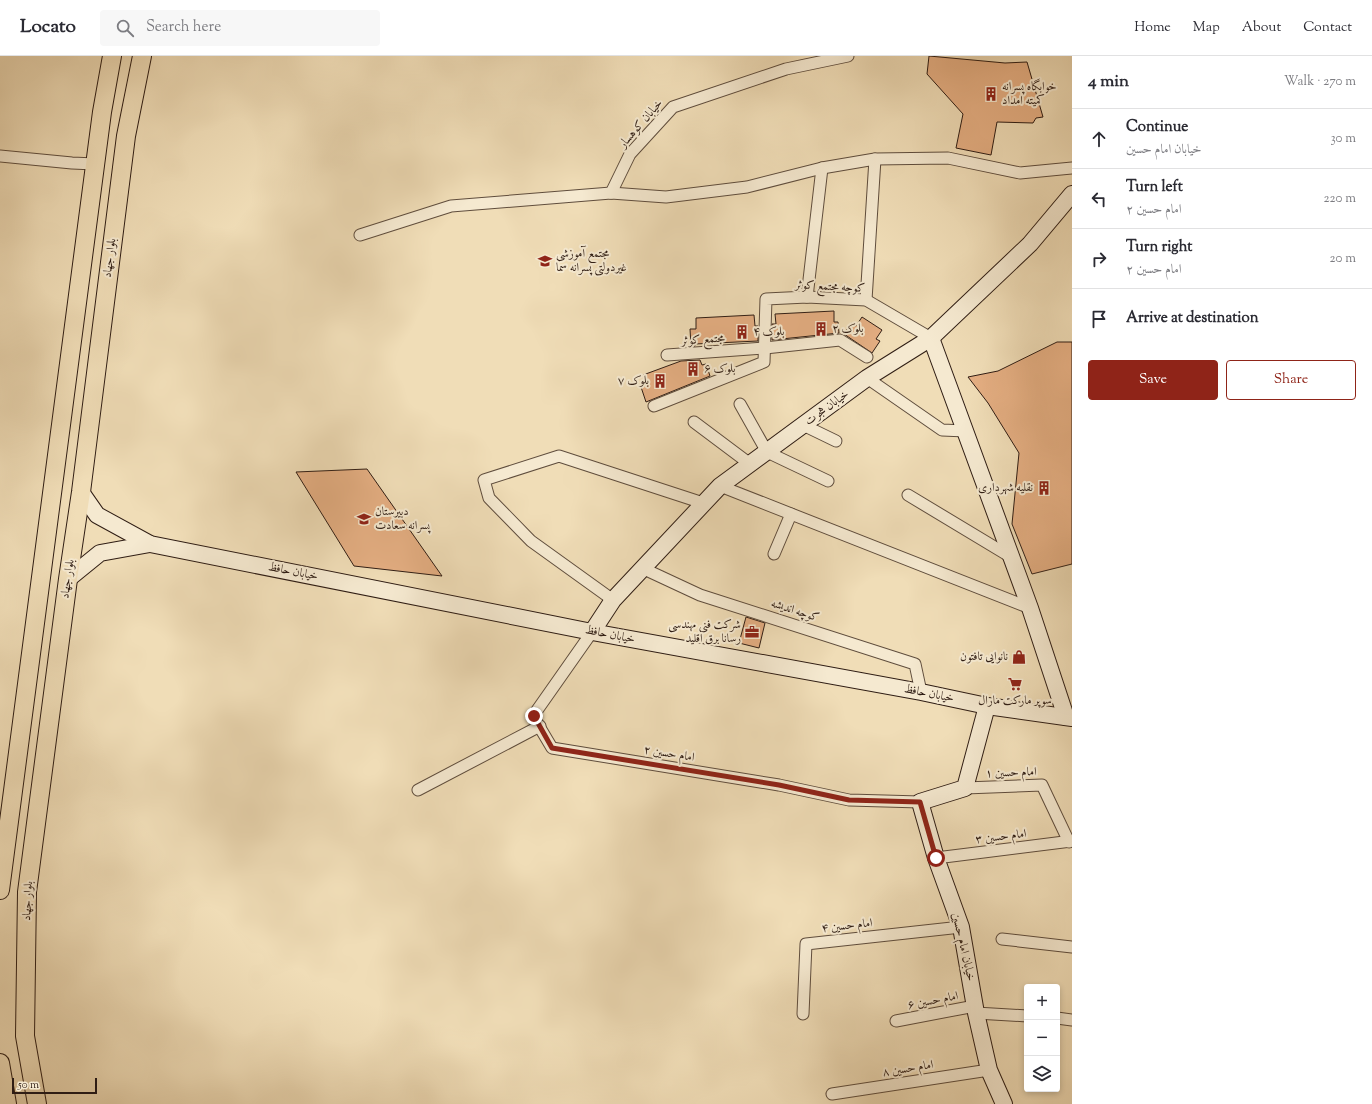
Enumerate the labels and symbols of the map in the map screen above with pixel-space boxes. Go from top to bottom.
place label: خوابگاه پسرانه کمیته امداد [1002,78,1057,110]
building icon: خوابگاه پسرانه کمیته امداد [983,86,999,102]
street label: خیابان کوهسار [614,95,668,153]
street label: بلوار جهاد [99,237,121,279]
place label: مجتمع آموزشی غیردولتی پسرانه سما [556,245,627,277]
school or university icon: مجتمع آموزشی غیردولتی پسرانه سما [537,253,553,269]
street label: کوچه مجتمع کوثر [793,276,865,299]
place label: بلوک ۲ [832,320,863,338]
building icon: بلوک ۲ [813,321,829,337]
place label: بلوک ۴ [753,323,784,341]
building icon: بلوک ۴ [734,324,750,340]
street label: مجتمع کوثر [679,329,726,352]
place label: بلوک ۶ [704,360,735,378]
building icon: بلوک ۶ [685,361,701,377]
place label: بلوک ۷ [618,372,649,390]
building icon: بلوک ۷ [652,373,668,389]
street label: خیابان هجرت [801,386,853,430]
place label: نقلیه شهرداری [978,479,1033,497]
building icon: نقلیه شهرداری [1036,480,1052,496]
place label: دبیرستان پسرانه سعادت [375,503,432,535]
school or university icon: دبیرستان پسرانه سعادت [356,511,372,527]
street label: بلوار جهاد [56,558,80,600]
street label: خیابان حافظ [266,558,320,586]
street label: کوچه اندیشه [768,595,822,627]
place label: شرکت فنی مهندسی رسانا برق اقلید [668,616,741,648]
street label: خیابان حافظ [583,621,637,649]
office icon: شرکت فنی مهندسی رسانا برق اقلید [744,624,760,640]
place label: نانوایی تافتون [960,648,1008,666]
shop icon: نانوایی تافتون [1011,649,1027,665]
supermarket icon: سوپر مارکت مارال [1007,676,1023,692]
street label: خیابان حافظ [902,680,956,708]
place label: سوپر مارکت مارال [978,692,1052,710]
route end [525,707,543,725]
street label: امام حسین ۲ [642,741,696,768]
street label: امام حسین ۱ [985,763,1037,784]
street label: امام حسین ۳ [974,825,1028,850]
route start [927,849,945,867]
street label: بلوار جهاد [18,881,38,921]
street label: خیابان امام حسین [945,911,980,983]
street label: امام حسین ۴ [821,914,874,939]
street label: امام حسین ۶ [906,987,961,1016]
street label: امام حسین ۸ [881,1056,935,1083]
scale bar [12,1076,97,1095]

